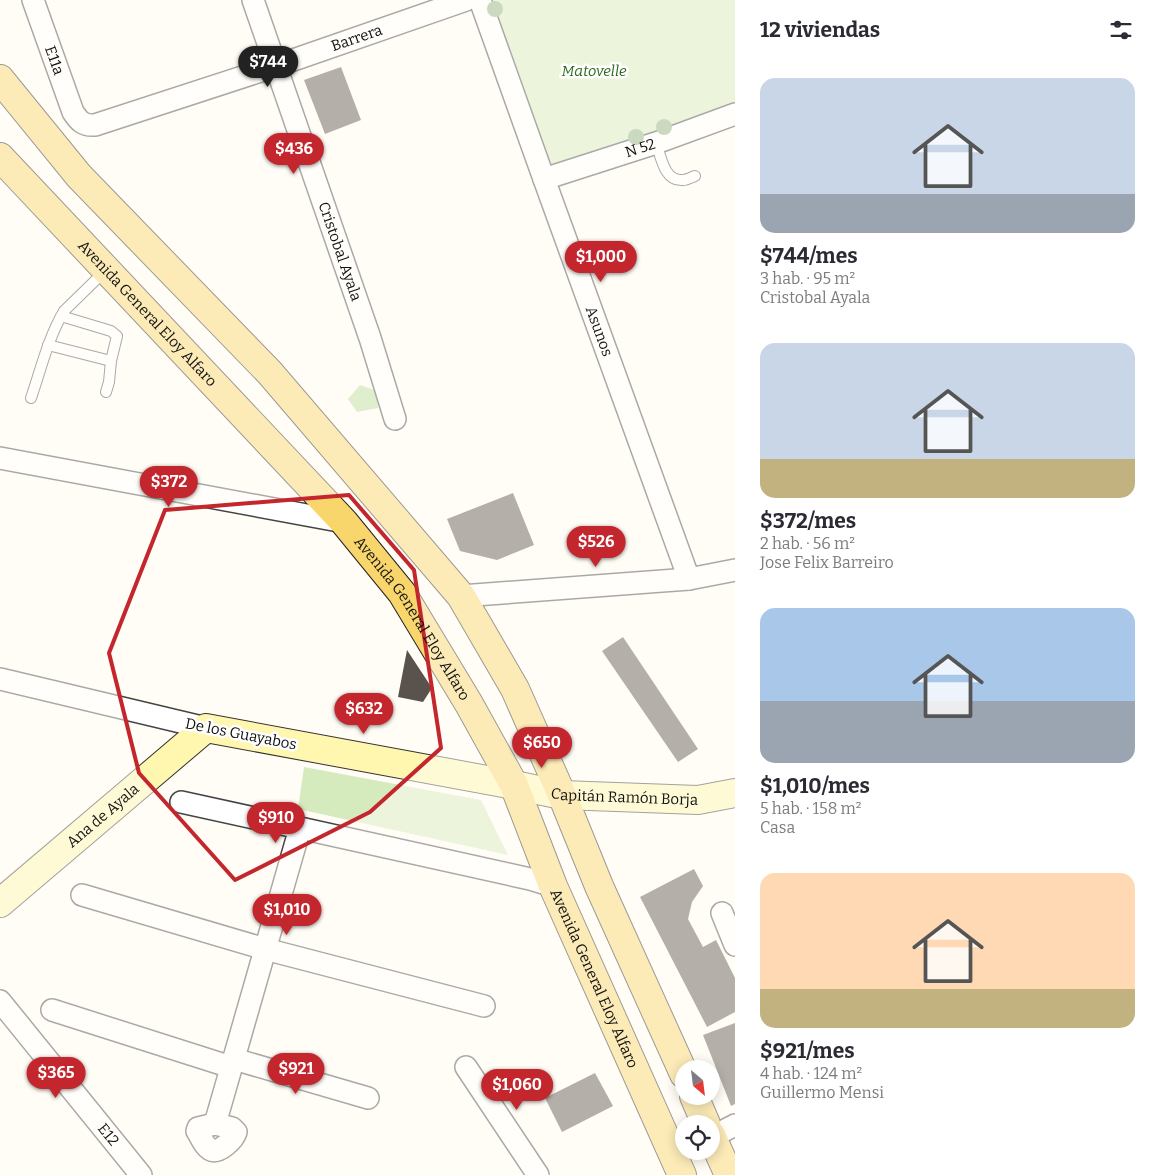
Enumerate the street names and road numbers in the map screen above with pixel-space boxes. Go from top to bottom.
street label: Barrera [329,21,385,55]
street label: E11a [41,43,68,77]
street label: N 52 [623,135,658,161]
street label: Cristobal Ayala [315,200,365,303]
street label: Avenida General Eloy Alfaro [74,237,221,390]
street label: Asunos [582,304,617,359]
street label: Avenida General Eloy Alfaro [350,533,474,704]
street label: De los Guayabos [184,714,298,754]
street label: Ana de Ayala [63,780,143,851]
street label: Capitán Ramón Borja [549,784,698,809]
street label: Avenida General Eloy Alfaro [546,886,642,1071]
street label: E12 [94,1120,123,1149]

